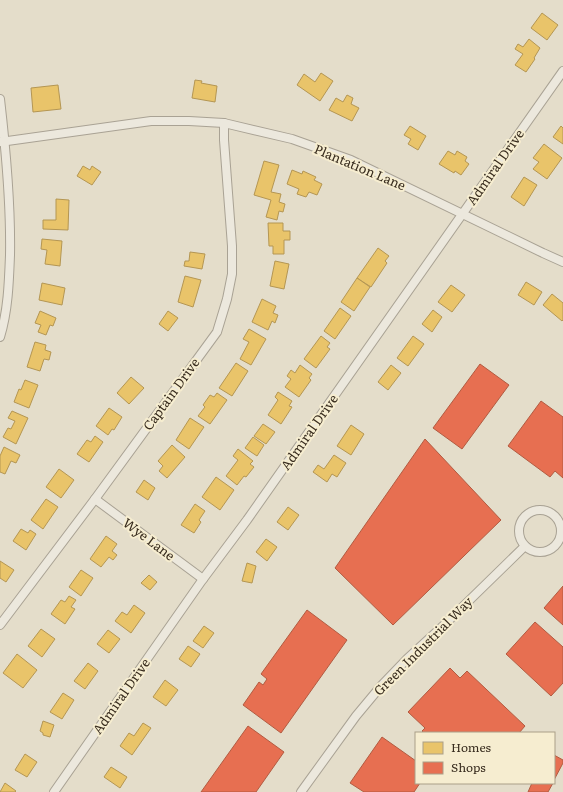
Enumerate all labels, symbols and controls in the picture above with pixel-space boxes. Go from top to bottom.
street label: Admiral Drive [461,125,528,208]
street label: Plantation Lane [312,139,409,194]
street label: Captain Drive [138,353,204,434]
street label: Admiral Drive [275,390,342,473]
street label: Wye Lane [119,513,179,565]
street label: Green Industrial Way [369,591,477,699]
street label: Admiral Drive [87,654,154,737]
legend [415,732,555,784]
text: Homes [451,738,491,756]
text: Shops [451,758,486,776]

